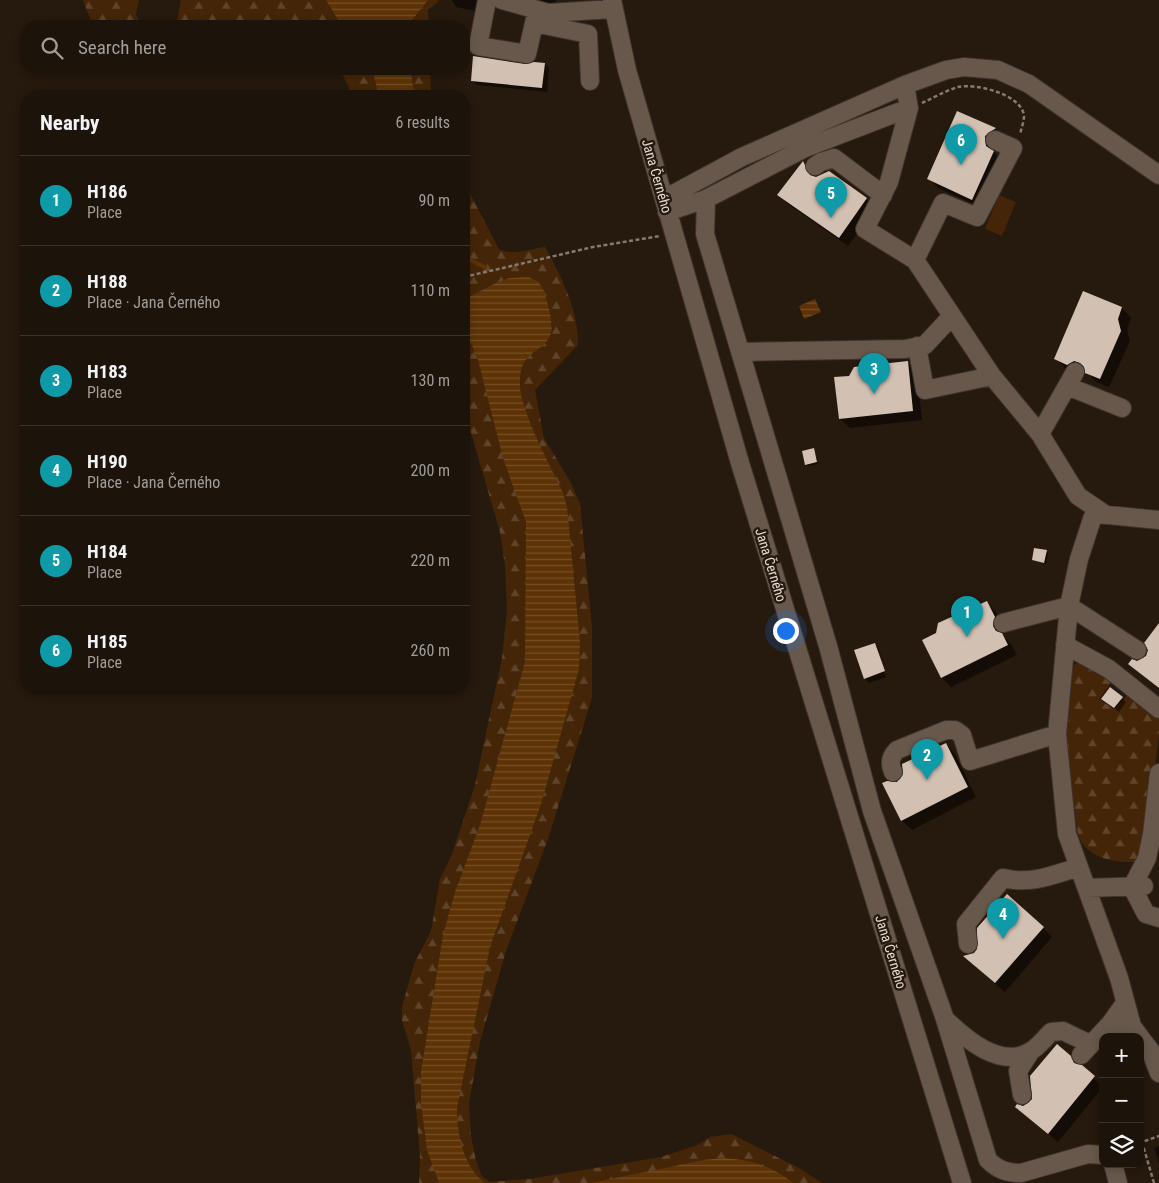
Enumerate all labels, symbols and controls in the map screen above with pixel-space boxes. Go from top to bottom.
search box [20,20,470,75]
icon: search [38,34,66,62]
text: Search here [78,36,166,59]
text: Nearby [40,111,99,135]
text: 6 results [395,113,450,132]
pin: 6 [945,124,977,165]
street label: Jana Černého [639,137,676,215]
pin: 5 [815,177,847,218]
text: H186 [87,180,127,203]
text: 1 [52,191,60,210]
text: 90 m [418,191,450,210]
text: Place [87,203,122,222]
text: H188 [87,270,127,293]
text: 2 [52,281,60,300]
text: 110 m [411,281,450,300]
text: Place · Jana Černého [87,293,220,312]
pin: 3 [858,353,890,394]
text: H183 [87,360,127,383]
text: 3 [52,371,60,390]
text: 130 m [411,371,450,390]
text: Place [87,383,122,402]
text: H190 [87,450,127,473]
text: 4 [52,461,60,480]
text: 200 m [411,461,450,480]
text: Place · Jana Černého [87,473,220,492]
street label: Jana Černého [752,526,791,604]
text: H184 [87,540,127,563]
text: 5 [52,551,60,570]
text: 220 m [411,551,450,570]
text: Place [87,563,122,582]
pin: 1 [951,596,983,637]
your location [773,618,799,644]
text: H185 [87,630,127,653]
text: 6 [52,641,60,660]
text: 260 m [411,641,450,660]
text: Place [87,653,122,672]
pin: 2 [911,739,943,780]
pin: 4 [987,898,1019,939]
street label: Jana Černého [872,913,911,991]
map controls [1099,1033,1144,1168]
button: + [1099,1033,1144,1078]
button: − [1099,1078,1144,1123]
button: layers [1099,1123,1144,1168]

